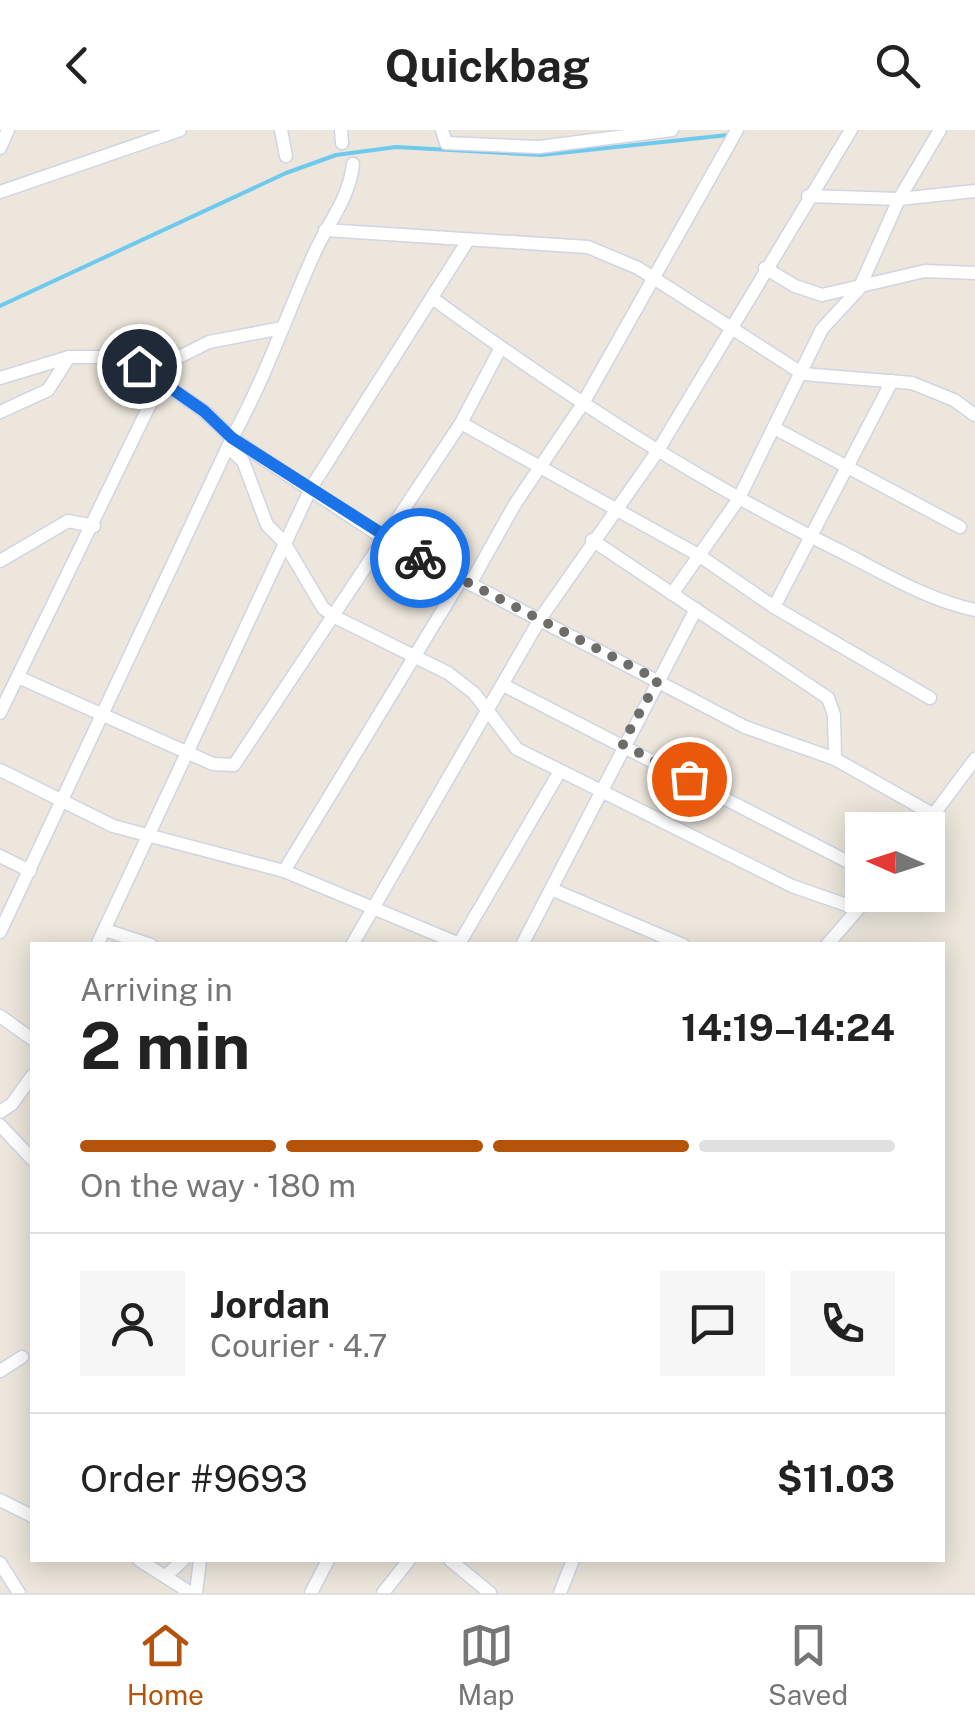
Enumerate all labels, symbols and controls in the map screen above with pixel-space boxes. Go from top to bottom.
icon: back [50,38,105,93]
icon: search [870,38,925,93]
text: Quickbag [385,39,590,92]
pin [97,324,182,409]
icon: home [112,339,167,394]
courier [370,508,470,608]
icon: bike [393,531,448,586]
pin [647,737,732,822]
icon: bag [662,752,717,807]
north arrow [845,812,945,912]
map controls [845,812,945,912]
text: Arriving in [80,971,233,1008]
text: 14:19–14:24 [681,1005,895,1050]
text: 2 min [80,1007,250,1084]
text: On the way · 180 m [80,1167,356,1204]
button: person [80,1271,185,1376]
button: chat [660,1271,765,1376]
button: phone [790,1271,895,1376]
text: Jordan [210,1282,330,1327]
text: Courier · 4.7 [210,1327,387,1364]
text: Order #9693 [80,1456,308,1501]
text: $11.03 [777,1456,895,1501]
tab: Home [127,1618,204,1711]
tab: Map [458,1618,514,1711]
tab: Saved [768,1618,848,1711]

